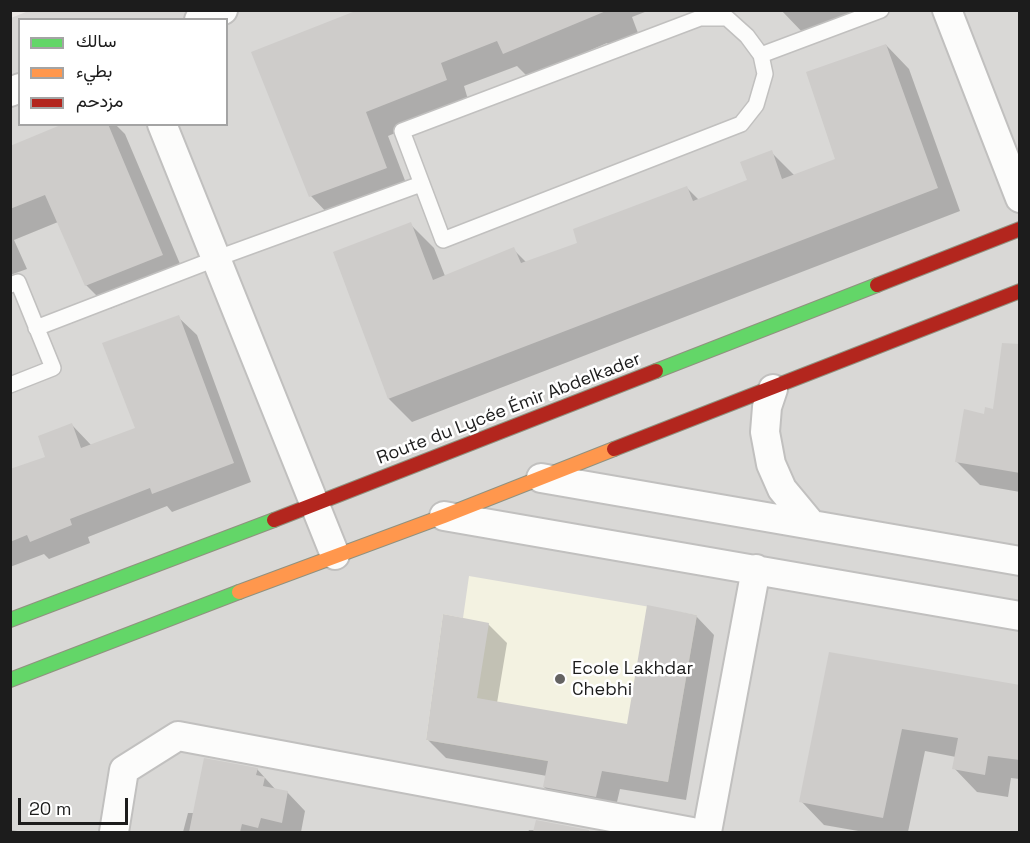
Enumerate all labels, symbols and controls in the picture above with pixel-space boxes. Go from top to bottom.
legend [18,18,228,126]
text: سالك [76,29,116,52]
text: بطيء [76,59,112,82]
text: مزدحم [76,89,123,112]
street label: Route du Lycée Émir Abdelkader [374,349,644,469]
place label: Ecole Lakhdar Chebhi [572,658,693,700]
marker: Ecole Lakhdar Chebhi [553,672,567,686]
scale bar [21,786,130,824]
text: 20 m [29,797,72,820]

